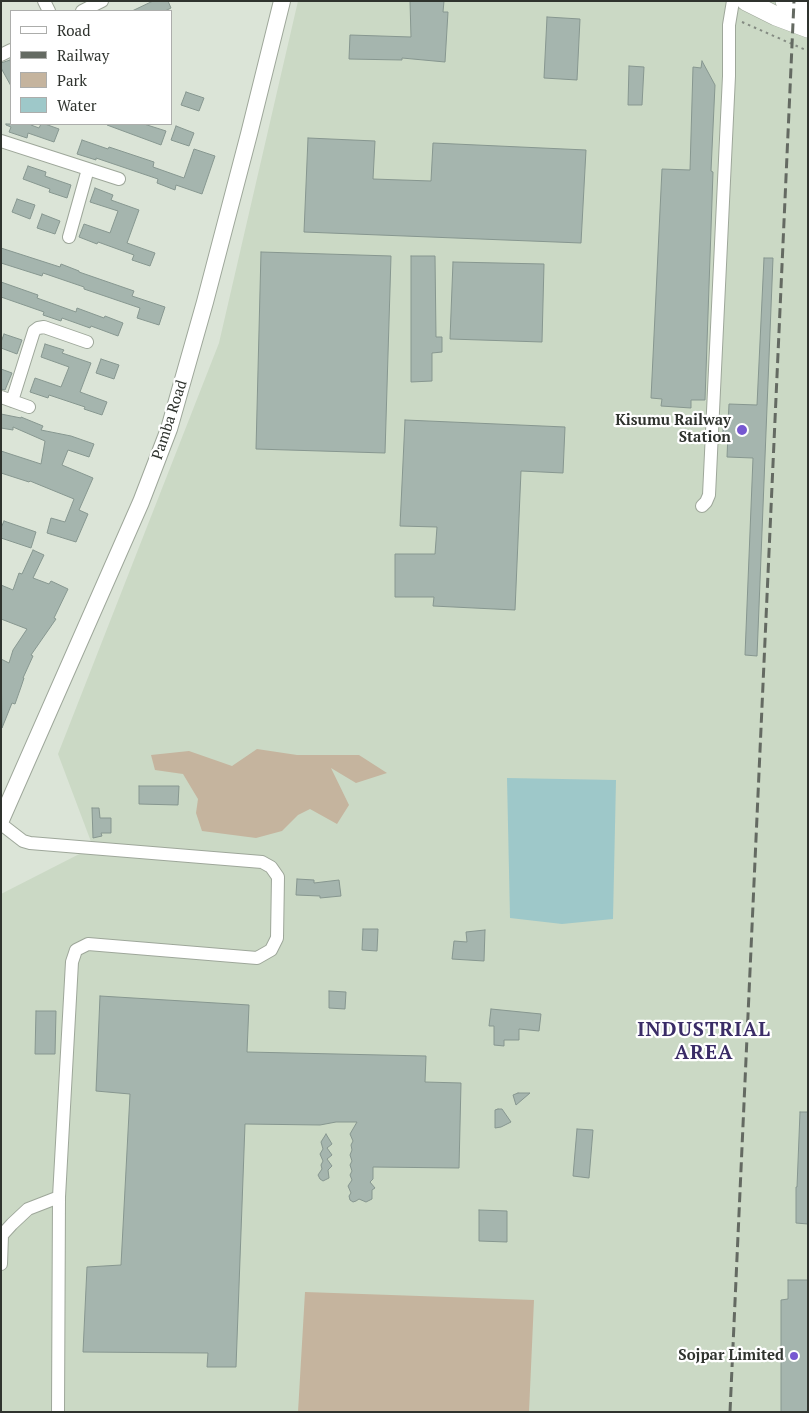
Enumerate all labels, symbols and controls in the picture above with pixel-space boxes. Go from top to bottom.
legend [10,10,172,125]
text: Road [57,20,90,40]
text: Railway [57,45,109,65]
text: Park [57,70,87,90]
text: Water [57,95,96,115]
street label: Pamba Road [149,378,191,462]
place label: Kisumu Railway Station [615,412,731,447]
marker: Kisumu Railway Station [735,423,749,437]
district label: INDUSTRIAL AREA [636,1018,772,1065]
place label: Sojpar Limited [678,1347,784,1365]
marker: Sojpar Limited [788,1350,800,1362]

